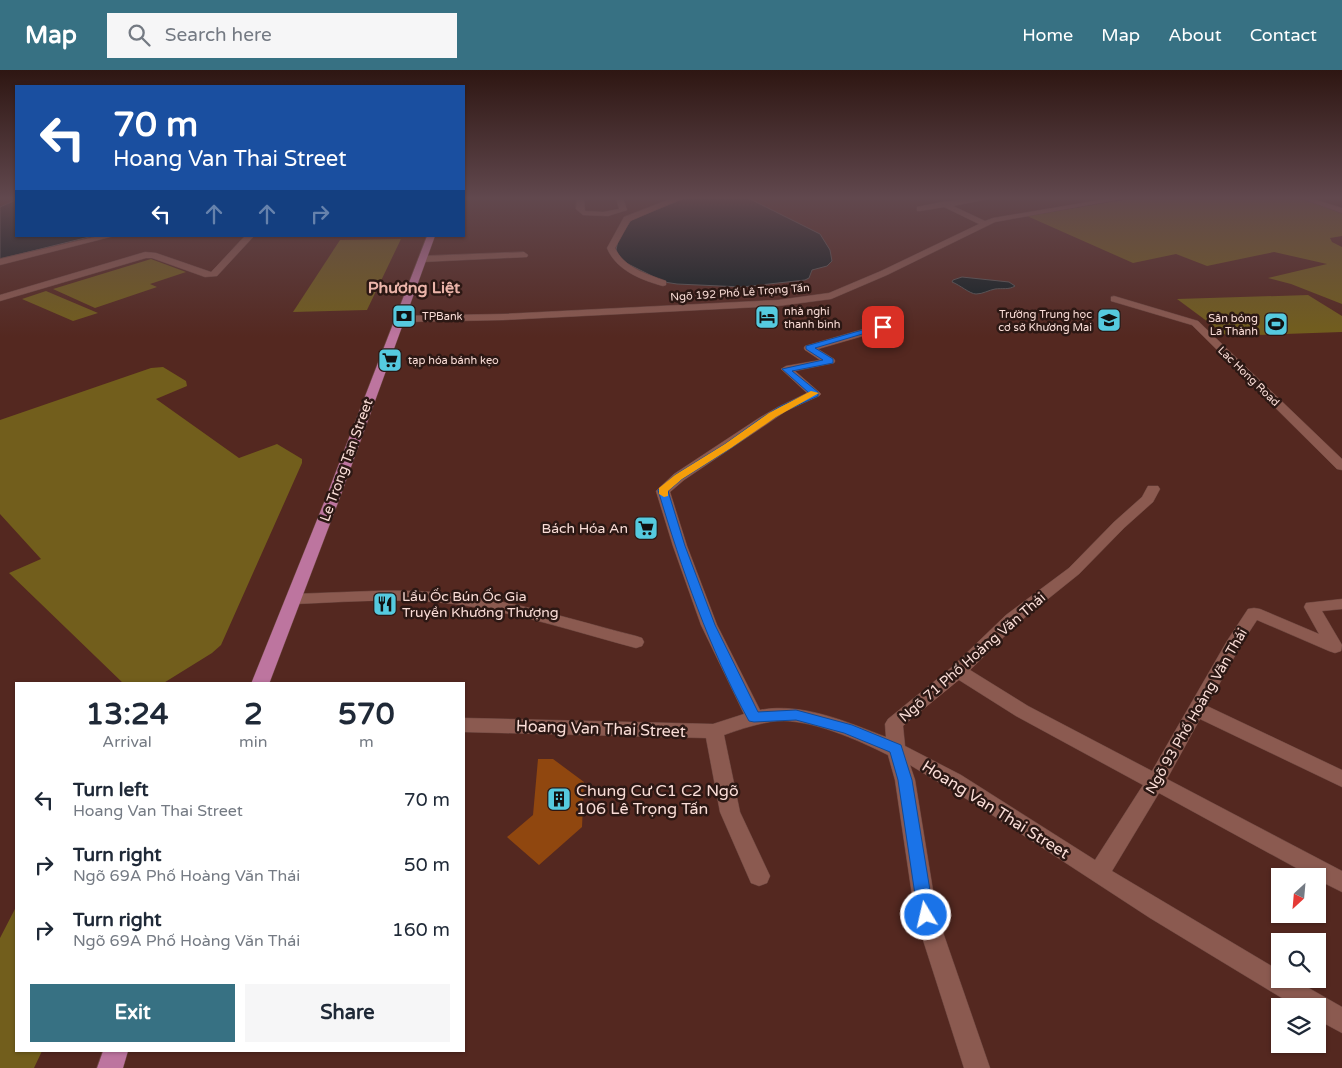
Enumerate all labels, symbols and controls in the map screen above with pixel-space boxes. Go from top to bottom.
search box [107,13,457,58]
text: Map [25,21,77,50]
icon: search [125,21,153,49]
text: Search here [165,24,272,46]
text: Home [1022,24,1073,46]
text: Map [1101,24,1140,46]
text: About [1168,24,1222,46]
text: Contact [1250,24,1317,46]
text: 70 m [113,104,198,146]
icon: left [30,105,95,170]
text: Hoang Van Thai Street [113,146,347,172]
icon: left [147,200,175,228]
icon: ahead [200,200,228,228]
icon: ahead [253,200,281,228]
icon: right [306,200,334,228]
district label: Phương Liệt [368,278,461,298]
street label: Ngõ 192 Phố Lê Trọng Tấn [670,281,810,304]
bank icon: TPBank [391,303,417,329]
hotel icon: nhà nghỉ thanh bình [754,304,780,330]
place label: nhà nghỉ thanh bình [784,305,840,331]
pin [862,306,904,348]
school or university icon: Trường Trung học cơ sở Khương Mai [1096,307,1122,333]
place label: Trường Trung học cơ sở Khương Mai [998,308,1092,334]
place label: TPBank [422,310,463,323]
sports icon: Sân bóng La Thành [1263,311,1289,337]
place label: Sân bóng La Thành [1208,312,1258,338]
icon: arrive [869,313,897,341]
street label: Lac Hong Road [1215,344,1282,409]
supermarket icon: tạp hóa bánh kẹo [377,347,403,373]
place label: tạp hóa bánh kẹo [408,354,499,367]
street label: Le Trong Tan Street [316,396,377,524]
supermarket icon: Bách Hóa An [633,515,659,541]
place label: Bách Hóa An [542,520,628,537]
place label: Lẩu Ốc Bún Ốc Gia Truyền Khương Thượng [402,588,559,621]
street label: Ngõ 71 Phố Hoàng Văn Thái [896,589,1049,726]
restaurant icon: Lẩu Ốc Bún Ốc Gia Truyền Khương Thượng [372,591,398,617]
street label: Ngõ 93 Phố Hoàng Văn Thái [1142,625,1251,797]
text: 13:24 [85,696,169,733]
text: 2 [244,696,263,733]
text: 570 [338,696,395,733]
street label: Hoang Van Thai Street [516,716,686,742]
text: Arrival [102,732,152,752]
text: min [239,732,268,752]
text: m [359,732,374,752]
street label: Hoang Van Thai Street [918,756,1073,863]
text: Turn left [73,779,149,801]
place label: Chung Cư C1 C2 Ngõ 106 Lê Trọng Tấn [576,781,739,819]
icon: left [30,786,58,814]
building icon: Chung Cư C1 C2 Ngõ 106 Lê Trọng Tấn [546,786,572,812]
text: 70 m [404,789,450,811]
text: Hoang Van Thai Street [73,801,243,821]
text: Turn right [73,844,161,866]
icon: right [30,851,58,879]
text: 50 m [404,854,450,876]
text: Ngõ 69A Phố Hoàng Văn Thái [73,866,300,886]
north arrow [1271,868,1326,922]
map controls [1271,868,1326,1053]
position arrow [899,888,951,940]
text: Turn right [73,909,161,931]
icon: right [30,916,58,944]
text: 160 m [392,919,450,941]
text: Ngõ 69A Phố Hoàng Văn Thái [73,931,300,951]
button: search [1271,933,1326,988]
button: Exit [30,984,235,1042]
button: Share [245,984,450,1042]
button: layers [1271,998,1326,1053]

